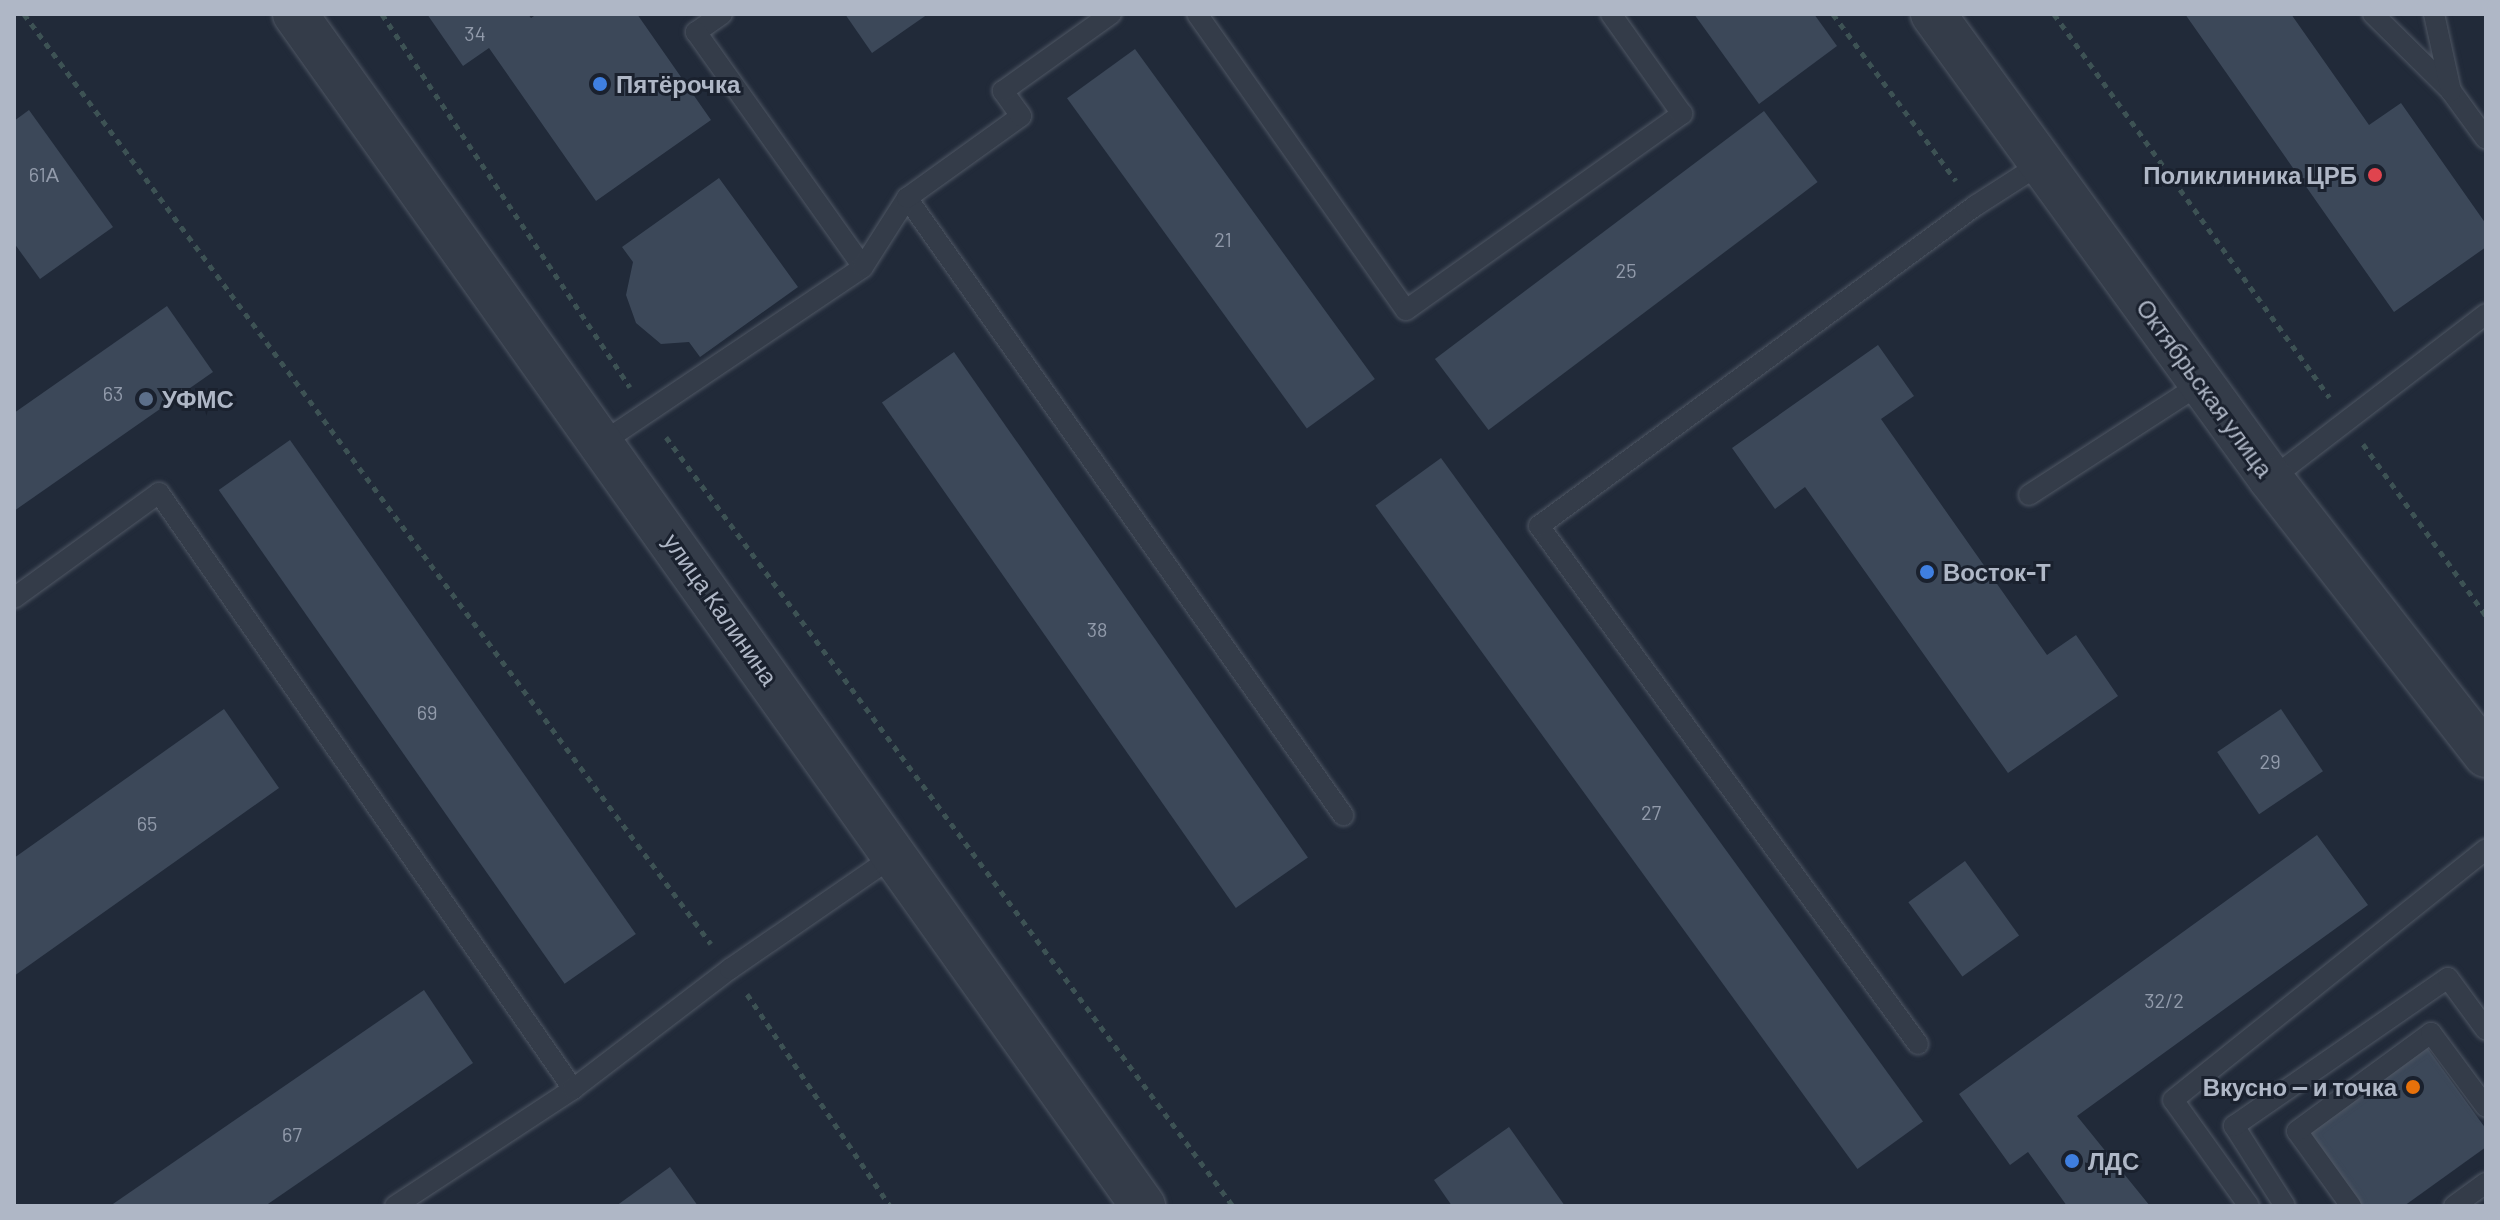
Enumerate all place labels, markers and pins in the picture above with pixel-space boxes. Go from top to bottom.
place label: Пятёрочка [616,70,740,98]
marker: Пятёрочка [591,75,609,93]
place label: Поликлиника ЦРБ [2143,161,2357,189]
marker: Поликлиника ЦРБ [2364,164,2386,186]
place label: УФМС [162,385,234,413]
marker: УФМС [137,390,155,408]
place label: Восток-Т [1943,558,2051,586]
marker: Восток-Т [1918,563,1936,581]
place label: Вкусно — и точка [2203,1073,2397,1101]
marker: Вкусно — и точка [2404,1078,2422,1096]
place label: ЛДС [2088,1147,2139,1175]
marker: ЛДС [2063,1152,2081,1170]

